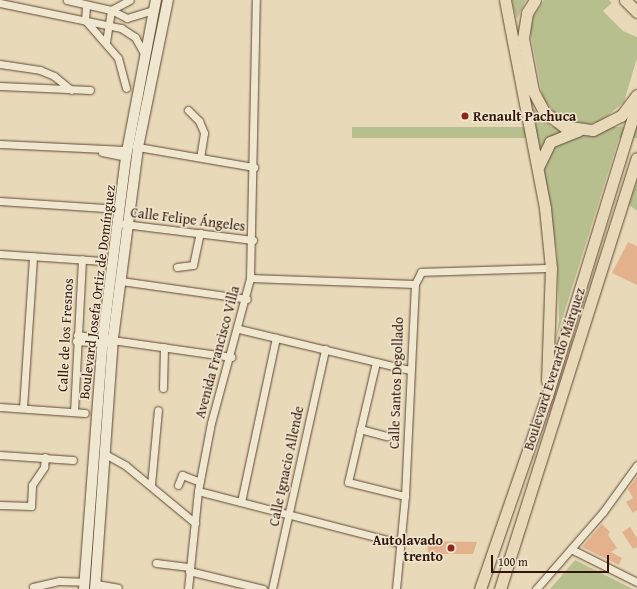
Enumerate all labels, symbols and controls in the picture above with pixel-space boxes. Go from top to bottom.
place label: Renault Pachuca [473,108,576,124]
marker: Renault Pachuca [460,111,470,121]
street label: Boulevard Josefa Ortiz de Domínguez [75,184,119,400]
street label: Calle Felipe Ángeles [130,204,246,234]
street label: Calle de los Fresnos [54,278,76,392]
street label: Avenida Francisco Villa [191,284,243,420]
street label: Boulevard Everardo Márquez [520,286,588,452]
street label: Calle Santos Degollado [385,317,407,449]
street label: Calle Ignacio Allende [265,404,307,528]
place label: Autolavado trento [372,532,443,564]
marker: Autolavado trento [446,543,456,553]
scale bar [493,547,611,573]
text: 100 m [498,553,528,570]

